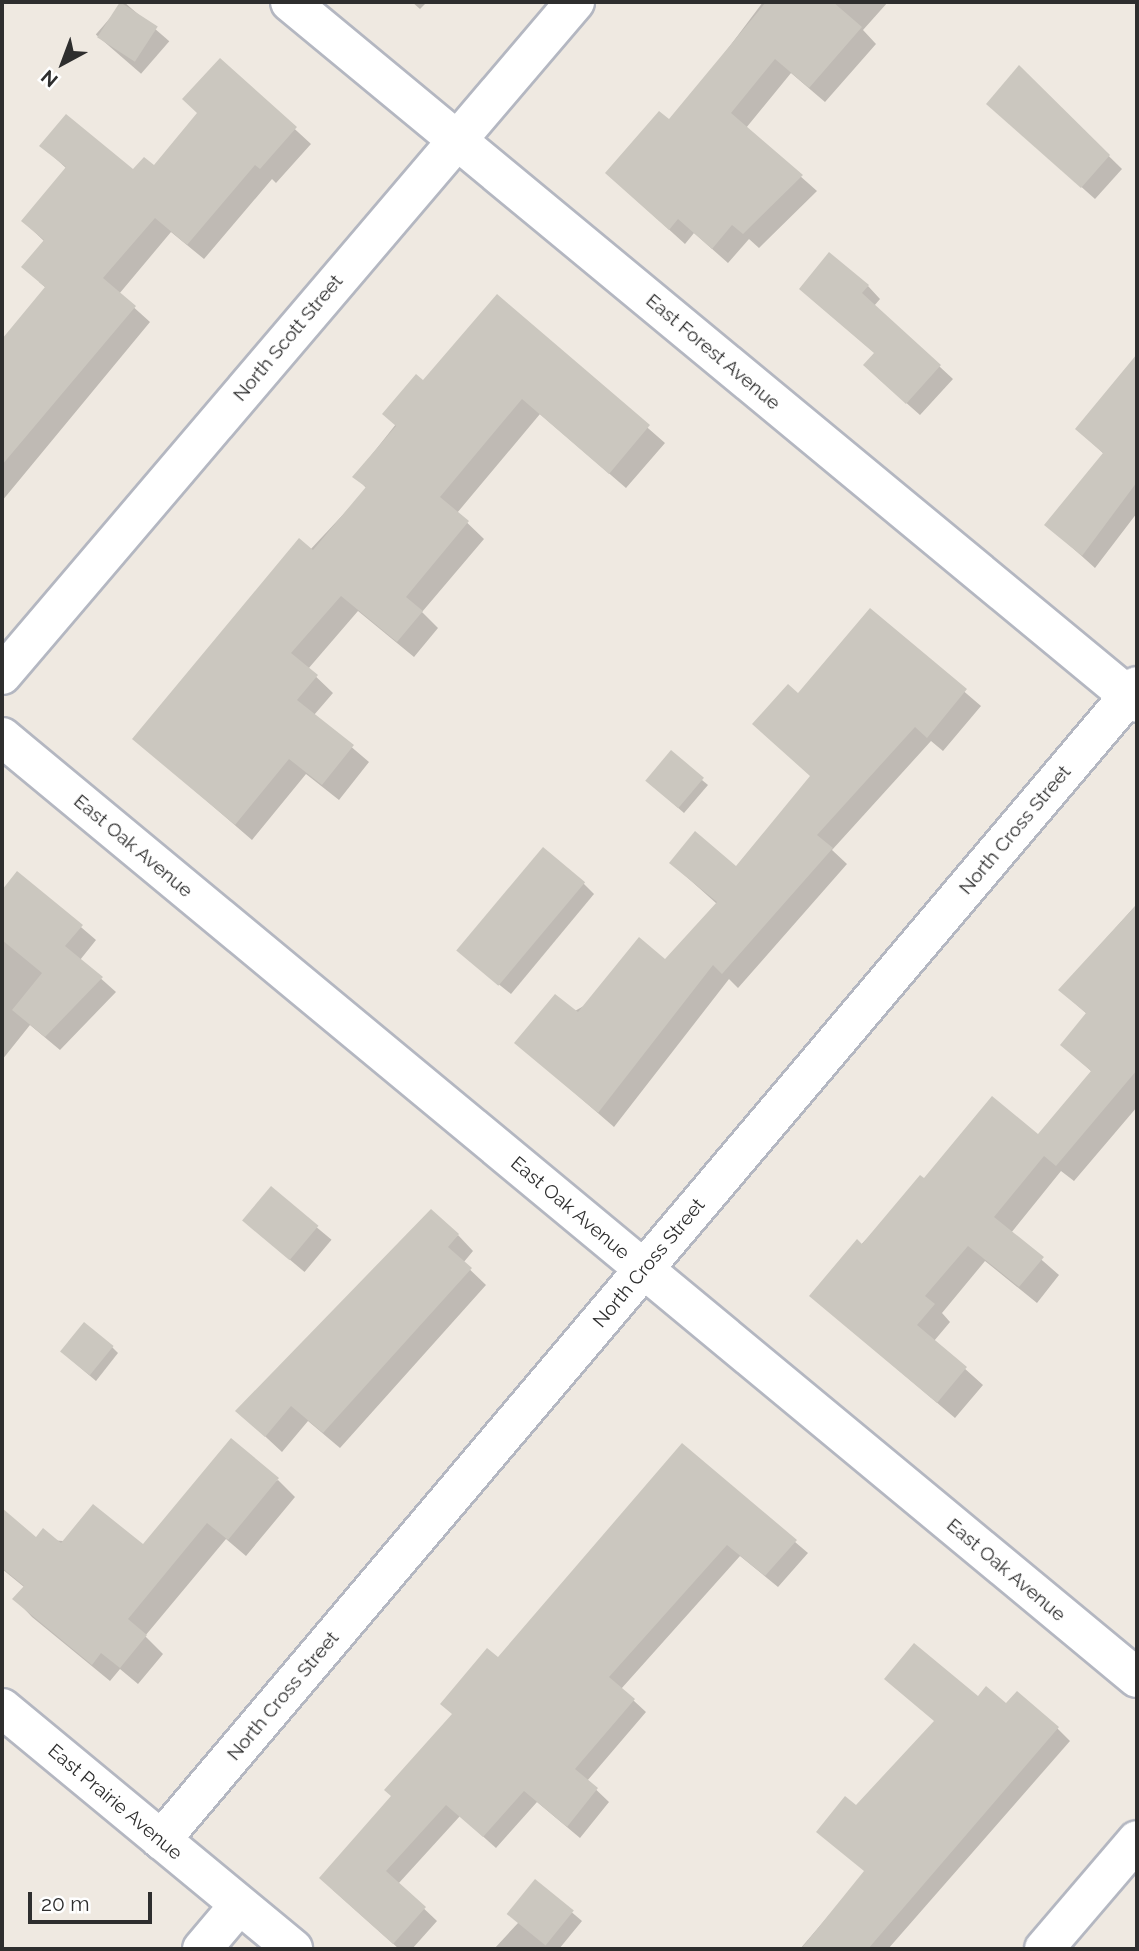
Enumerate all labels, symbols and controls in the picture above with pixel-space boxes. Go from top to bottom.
north arrow [28,28,98,98]
text: N [37,66,62,92]
street label: North Scott Street [228,270,348,406]
street label: East Forest Avenue [641,289,785,415]
street label: North Cross Street [954,761,1076,899]
street label: East Oak Avenue [69,790,197,902]
street label: East Oak Avenue [506,1152,634,1264]
street label: North Cross Street [588,1194,710,1332]
street label: East Oak Avenue [942,1514,1070,1626]
street label: North Cross Street [222,1627,344,1765]
street label: East Prairie Avenue [43,1739,187,1865]
scale bar [32,1878,156,1922]
text: 20 m [41,1891,89,1916]

